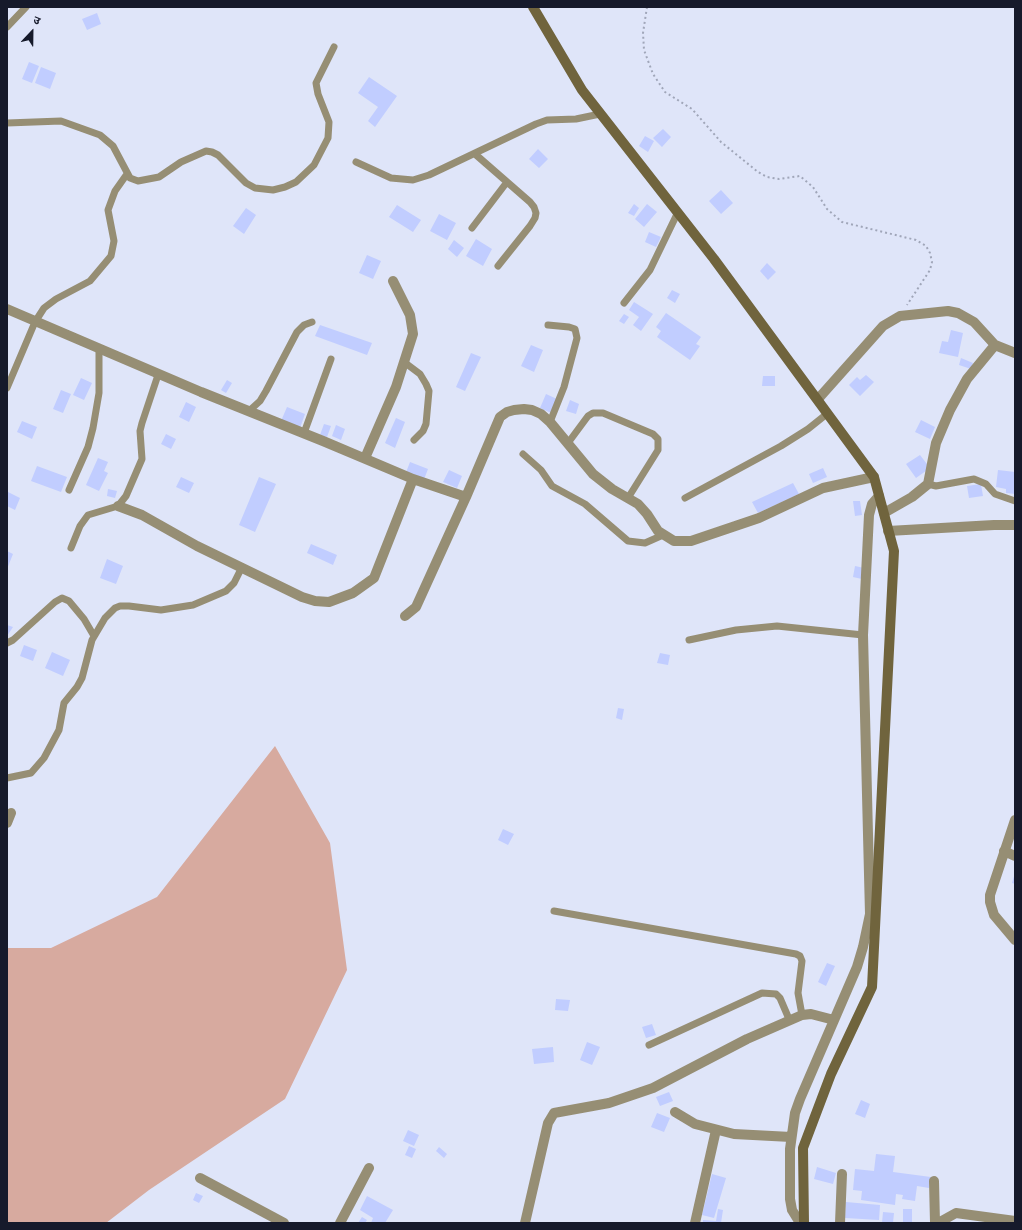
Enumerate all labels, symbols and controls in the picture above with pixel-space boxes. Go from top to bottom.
north arrow [12,12,52,52]
text: उ [31,13,42,28]

